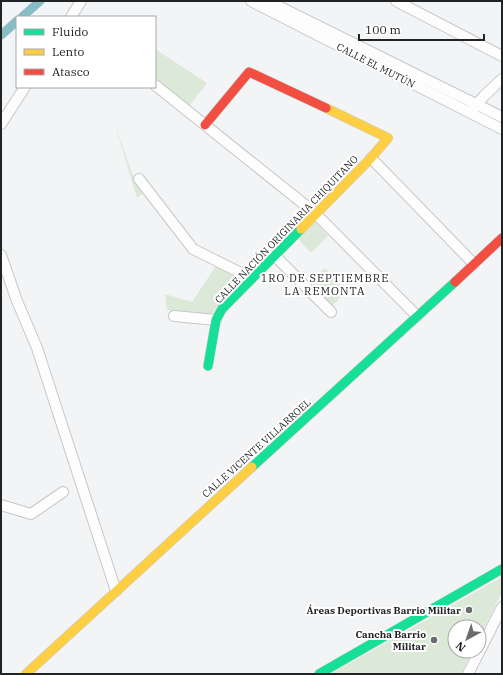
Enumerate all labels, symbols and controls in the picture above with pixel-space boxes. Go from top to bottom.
legend [16,16,156,88]
scale bar [359,16,484,42]
text: 100 m [365,22,401,37]
text: Fluido [52,24,89,39]
street label: CALLE EL MUTÚN [334,40,417,91]
text: Lento [52,44,84,59]
text: Atasco [52,64,90,79]
street label: CALLE NACIÓN ORIGINARIA CHIQUITANO [212,153,361,306]
district label: 1RO DE SEPTIEMBRE LA REMONTA [261,271,389,298]
street label: CALLE VICENTE VILLARROEL [199,396,313,501]
place label: Áreas Deportivas Barrio Militar [307,604,461,617]
marker: Áreas Deportivas Barrio Militar [464,605,474,615]
north arrow [447,619,487,659]
place label: Cancha Barrio Militar [355,628,426,653]
marker: Cancha Barrio Militar [429,635,439,645]
text: N [453,638,468,655]

